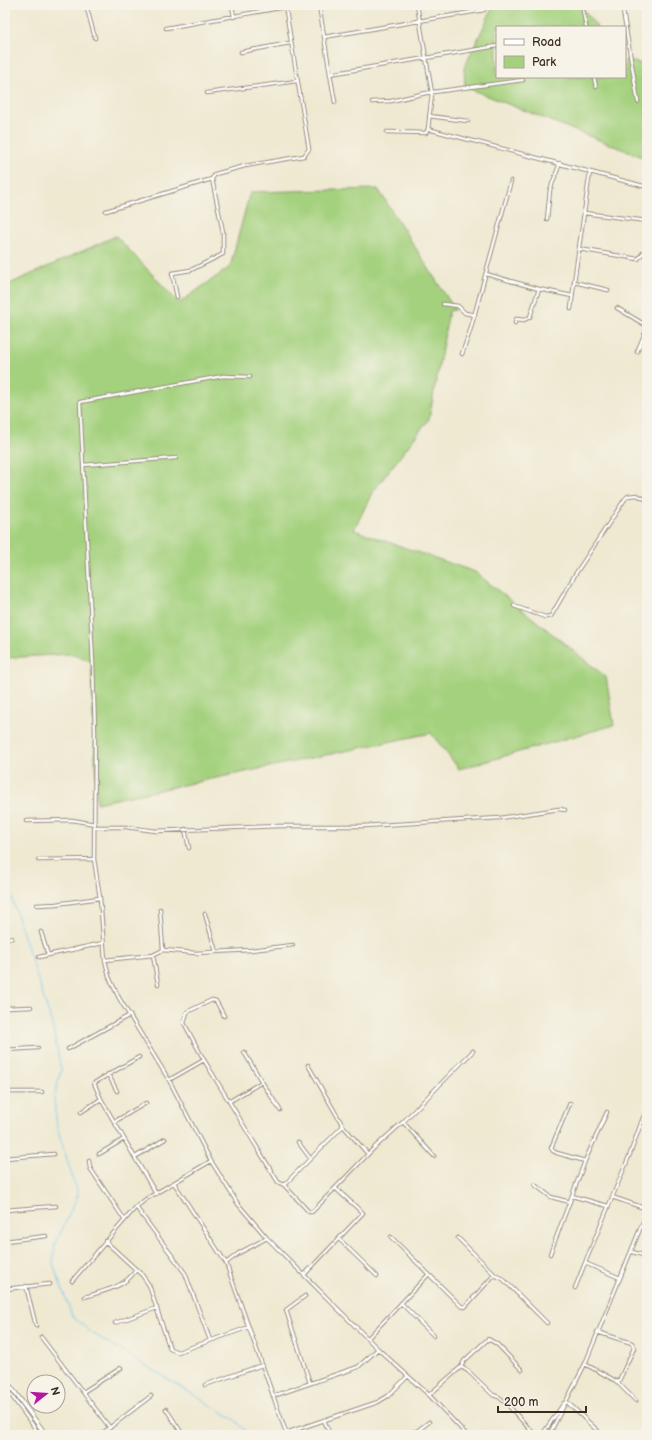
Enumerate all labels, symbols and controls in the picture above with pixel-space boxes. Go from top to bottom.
legend [496,26,626,78]
text: Road [532,35,561,50]
text: Park [532,55,556,70]
north arrow [26,1374,66,1414]
text: N [48,1385,63,1397]
scale bar [498,1388,586,1414]
text: 200 m [504,1395,538,1410]

